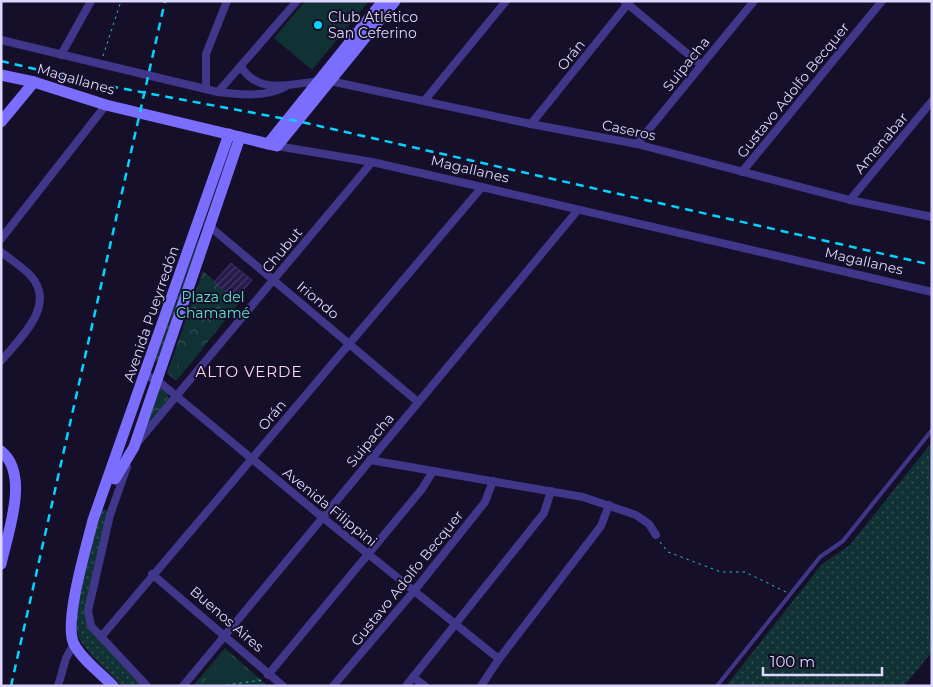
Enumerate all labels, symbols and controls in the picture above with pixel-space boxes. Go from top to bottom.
place label: Club Atlético San Ceferino [328,8,418,42]
street label: Gustavo Adolfo Becquer [733,18,853,161]
marker: Club Atlético San Ceferino [312,19,324,31]
street label: Suipacha [659,33,713,95]
street label: Orán [553,36,589,74]
street label: Magallanes [35,59,117,99]
street label: Amenabar [850,108,912,177]
street label: Caseros [601,116,658,144]
street label: Magallanes [429,151,511,187]
street label: Chubut [258,224,306,276]
street label: Magallanes [823,243,905,279]
street label: Avenida Pueyrredón [119,244,183,384]
street label: Iriondo [293,277,343,323]
park label: Plaza del Chamamé [176,288,250,322]
district label: ALTO VERDE [196,362,302,381]
street label: Orán [254,396,290,434]
street label: Suipacha [342,409,398,471]
street label: Avenida Filippini [279,463,381,551]
street label: Gustavo Adolfo Becquer [347,506,467,649]
street label: Buenos Aires [186,582,268,656]
scale bar [763,644,882,676]
text: 100 m [770,652,815,671]

